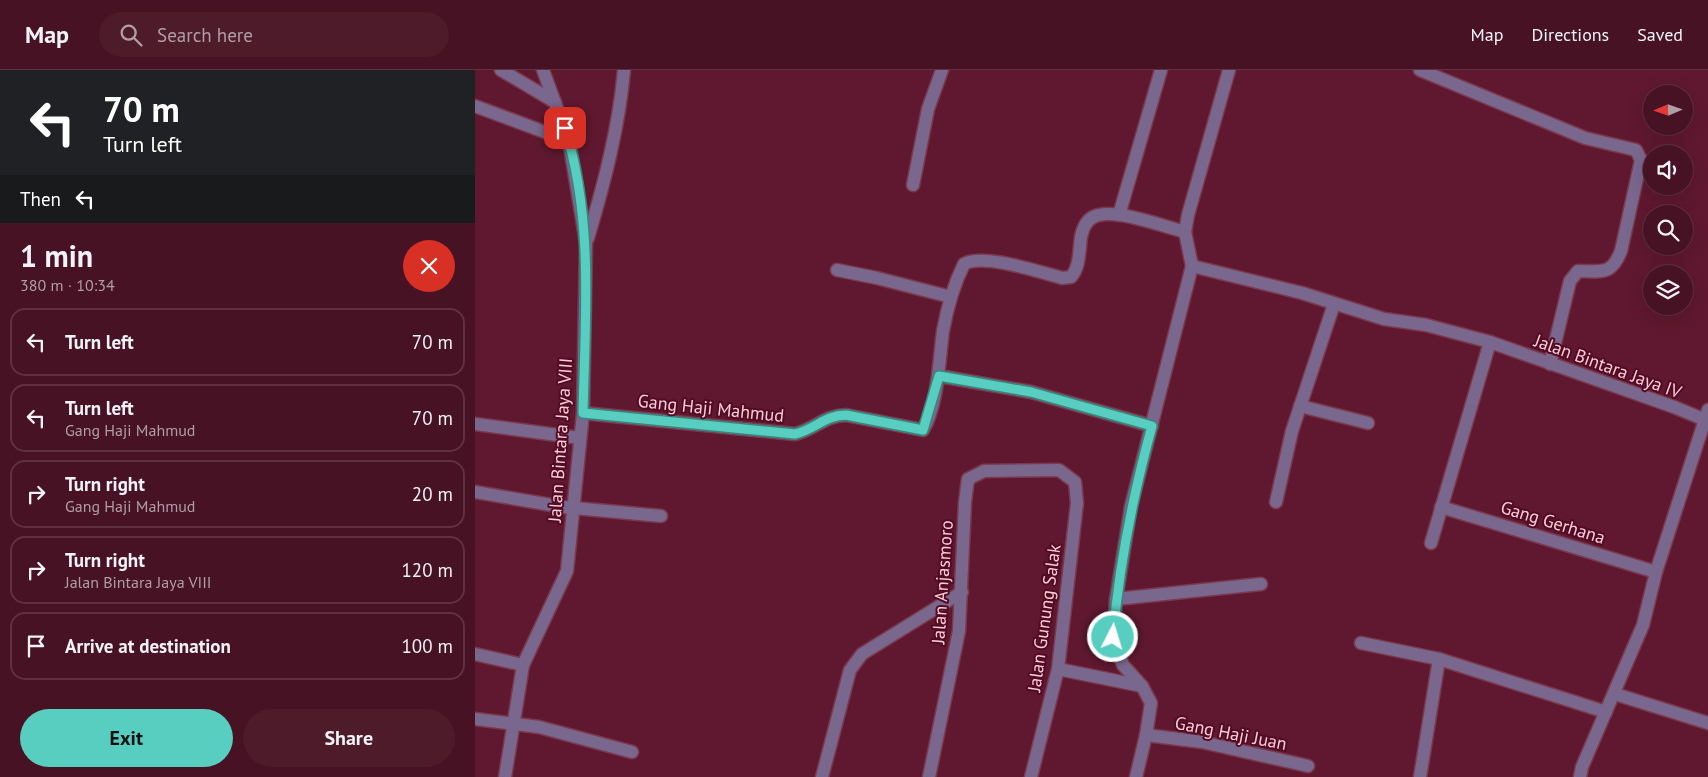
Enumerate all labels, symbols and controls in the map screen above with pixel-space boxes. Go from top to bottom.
search box [99,12,449,57]
text: Map [25,19,69,50]
icon: search [117,21,145,49]
text: Search here [157,23,253,47]
text: Map [1471,23,1503,46]
text: Directions [1531,23,1609,46]
text: Saved [1637,23,1683,46]
north arrow [1643,85,1693,135]
map controls [1643,85,1693,315]
text: 70 m [103,86,180,132]
icon: left [20,90,85,155]
pin [544,107,586,149]
icon: arrive [551,114,579,142]
text: Turn left [103,130,182,158]
button: sound [1643,145,1693,195]
icon: left [71,185,99,213]
text: Then [20,187,61,211]
button: search [1643,205,1693,255]
text: 1 min [20,236,93,275]
button: close [403,240,455,292]
button: layers [1643,265,1693,315]
text: 380 m · 10:34 [20,275,115,295]
icon: left [22,328,50,356]
street label: Jalan Bintara Jaya IV [1530,328,1685,404]
text: Turn left [65,330,134,354]
text: 70 m [412,330,453,354]
street label: Jalan Bintara Jaya VIII [543,357,577,524]
street label: Gang Haji Mahmud [637,389,785,427]
text: Turn left [65,396,134,420]
icon: left [22,404,50,432]
text: 70 m [412,406,453,430]
text: Gang Haji Mahmud [65,420,195,440]
text: Turn right [65,472,145,496]
icon: right [22,480,50,508]
text: 20 m [412,482,453,506]
street label: Gang Gerhana [1498,495,1608,549]
text: Gang Haji Mahmud [65,496,195,516]
street label: Jalan Anjasmoro [926,519,958,646]
street label: Jalan Gunung Salak [1022,542,1066,694]
text: Turn right [65,548,145,572]
icon: right [22,556,50,584]
text: 120 m [401,558,453,582]
text: Jalan Bintara Jaya VIII [65,572,211,592]
position arrow [1086,610,1138,662]
icon: arrive [22,632,50,660]
text: Arrive at destination [65,634,231,658]
text: 100 m [401,634,453,658]
button: Exit [20,709,233,767]
button: Share [243,709,455,767]
street label: Gang Haji Juan [1173,711,1289,755]

